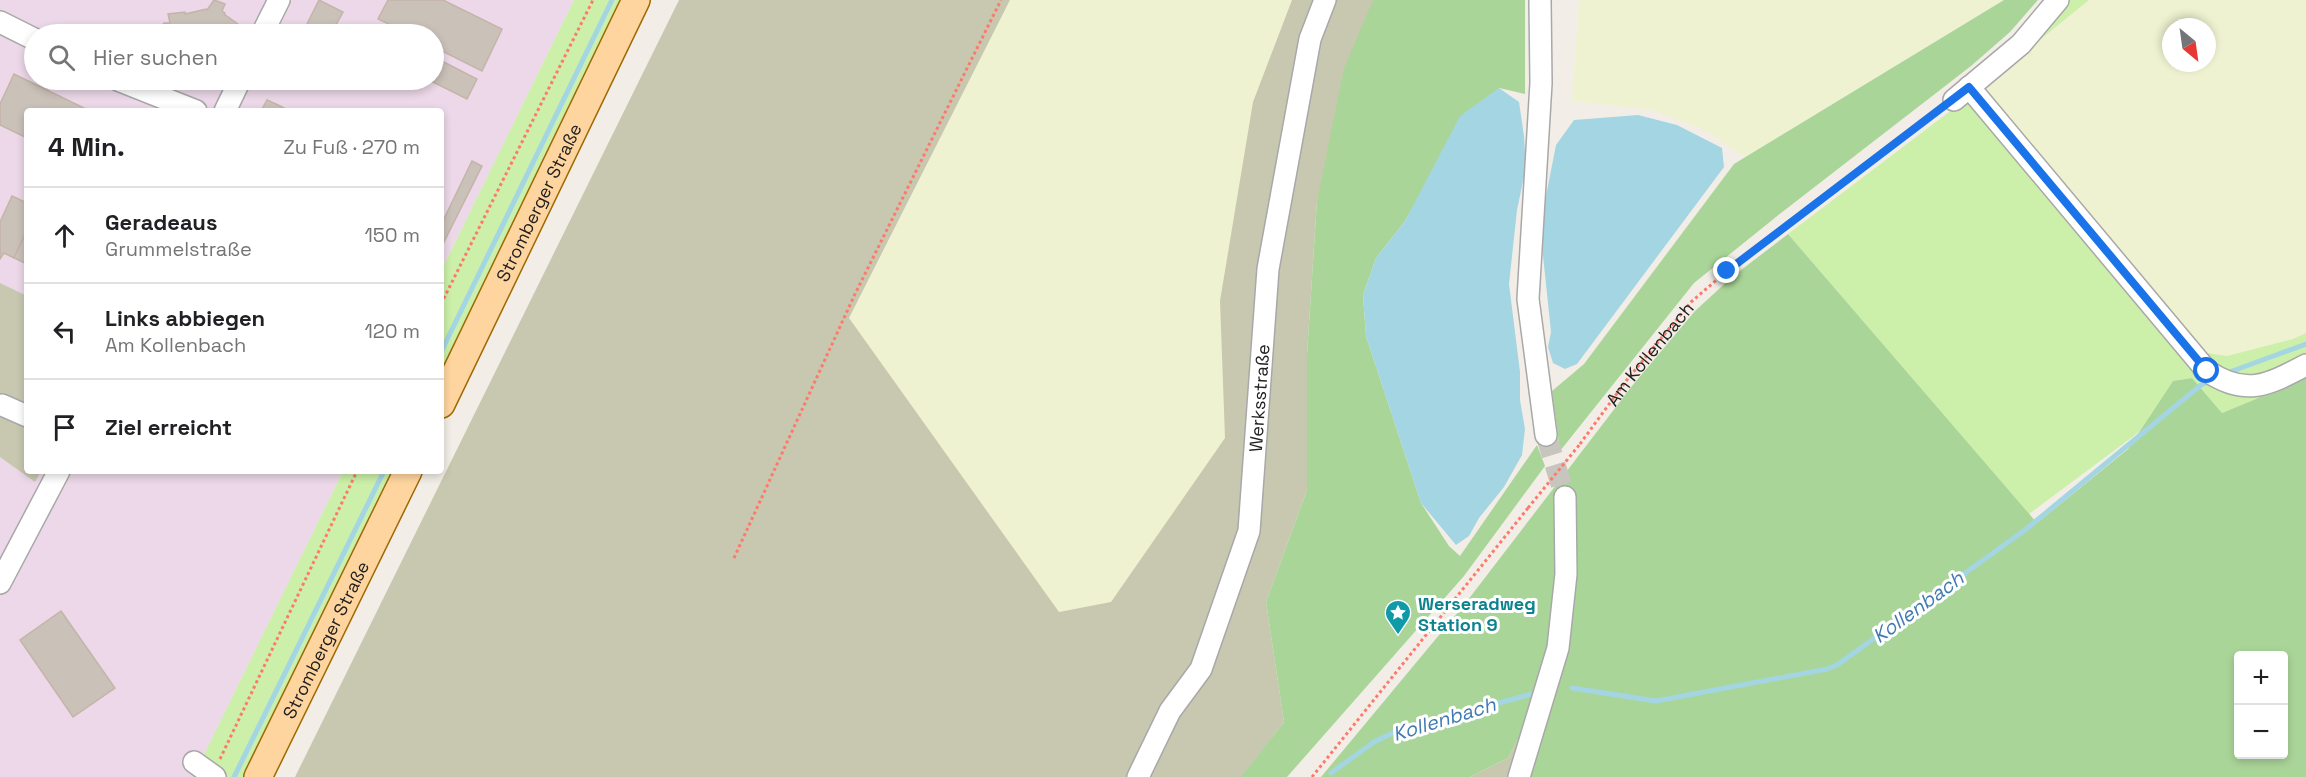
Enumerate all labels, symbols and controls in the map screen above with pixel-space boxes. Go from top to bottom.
north arrow [2162,18,2216,72]
search box [24,24,444,90]
icon: search [45,41,78,74]
text: Hier suchen [93,43,218,71]
street label: Stromberger Straße [490,119,586,285]
text: 4 Min. [48,130,125,164]
text: Zu Fuß · 270 m [283,134,420,160]
text: Geradeaus [105,208,217,236]
icon: ahead [48,219,81,252]
text: 150 m [365,222,420,248]
text: Grummelstraße [105,236,252,262]
route end [1713,257,1739,283]
street label: Am Kollenbach [1600,297,1698,410]
text: Links abbiegen [105,304,265,332]
icon: left [48,315,81,348]
text: 120 m [364,318,420,344]
text: Am Kollenbach [105,332,246,358]
street label: Werksstraße [1243,343,1274,453]
route start [2193,357,2219,383]
icon: arrive [48,411,81,444]
text: Ziel erreicht [105,413,232,441]
street label: Stromberger Straße [277,557,374,722]
water label: Kollenbach [1867,565,1969,649]
place label: Werseradweg Station 9 [1418,592,1536,636]
place icon: Werseradweg Station 9 [1383,598,1413,636]
map controls [2234,651,2288,759]
button: + [2234,651,2288,705]
water label: Kollenbach [1389,691,1499,747]
button: − [2234,705,2288,759]

